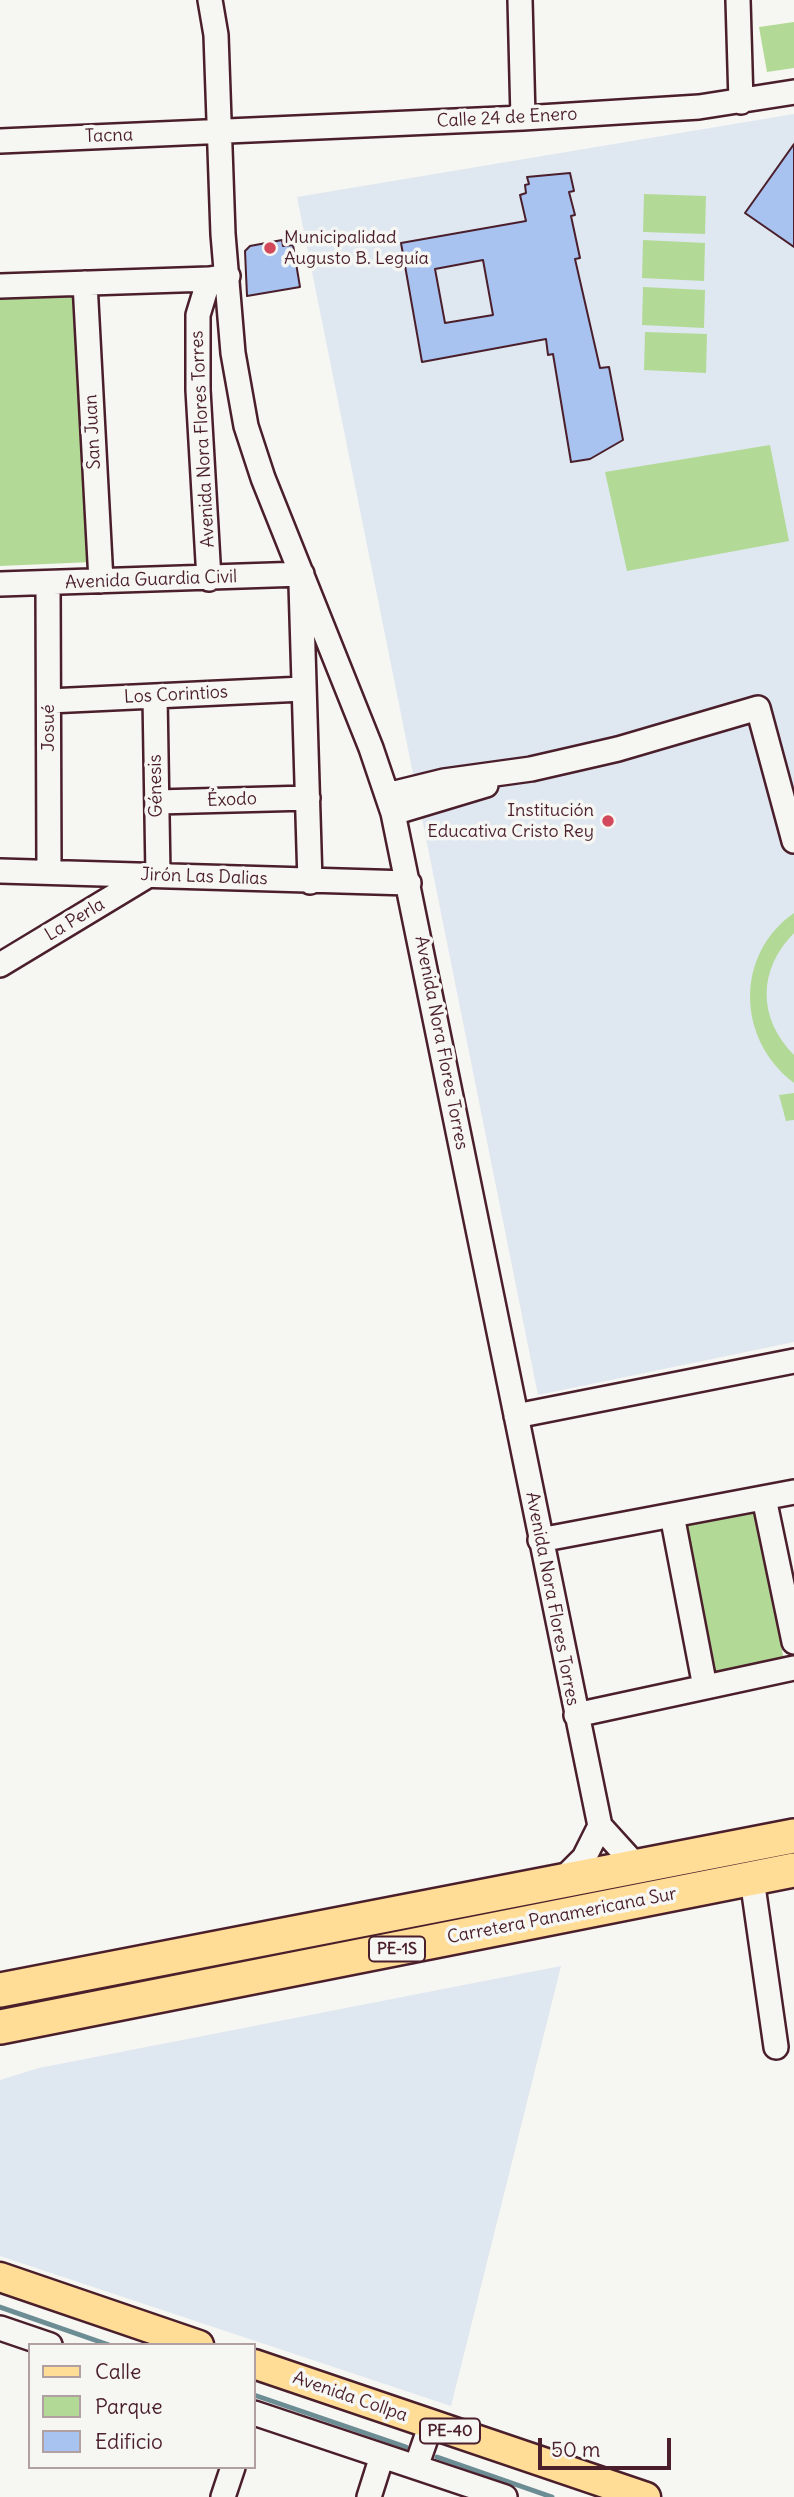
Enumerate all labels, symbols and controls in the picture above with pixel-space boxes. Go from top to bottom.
street label: Calle 24 de Enero [436,104,578,132]
street label: Tacna [84,124,134,148]
place label: Municipalidad Augusto B. Leguía [284,227,429,270]
marker: Municipalidad Augusto B. Leguía [262,240,278,256]
street label: Avenida Nora Flores Torres [187,330,219,548]
street label: San Juan [80,394,106,470]
street label: Avenida Guardia Civil [65,566,237,594]
street label: Los Corintios [124,681,228,709]
street label: Josué [38,704,60,752]
street label: Génesis [145,754,167,818]
street label: Éxodo [207,788,257,812]
place label: Institución Educativa Cristo Rey [427,800,594,842]
marker: Institución Educativa Cristo Rey [600,813,616,829]
street label: Jirón Las Dalias [140,864,268,890]
street label: La Perla [41,894,109,946]
street label: Avenida Nora Flores Torres [410,934,472,1152]
street label: Avenida Nora Flores Torres [521,1490,583,1708]
street label: Carretera Panamericana Sur [445,1883,679,1949]
road number: PE-1S [369,1937,425,1962]
legend [28,2343,256,2469]
text: Calle [95,2358,141,2385]
street label: Avenida Collpa [290,2367,410,2427]
text: Parque [95,2393,163,2420]
road number: PE-40 [420,2418,480,2444]
scale bar [542,2424,675,2468]
text: Edificio [95,2428,163,2455]
text: 50 m [551,2436,600,2463]

